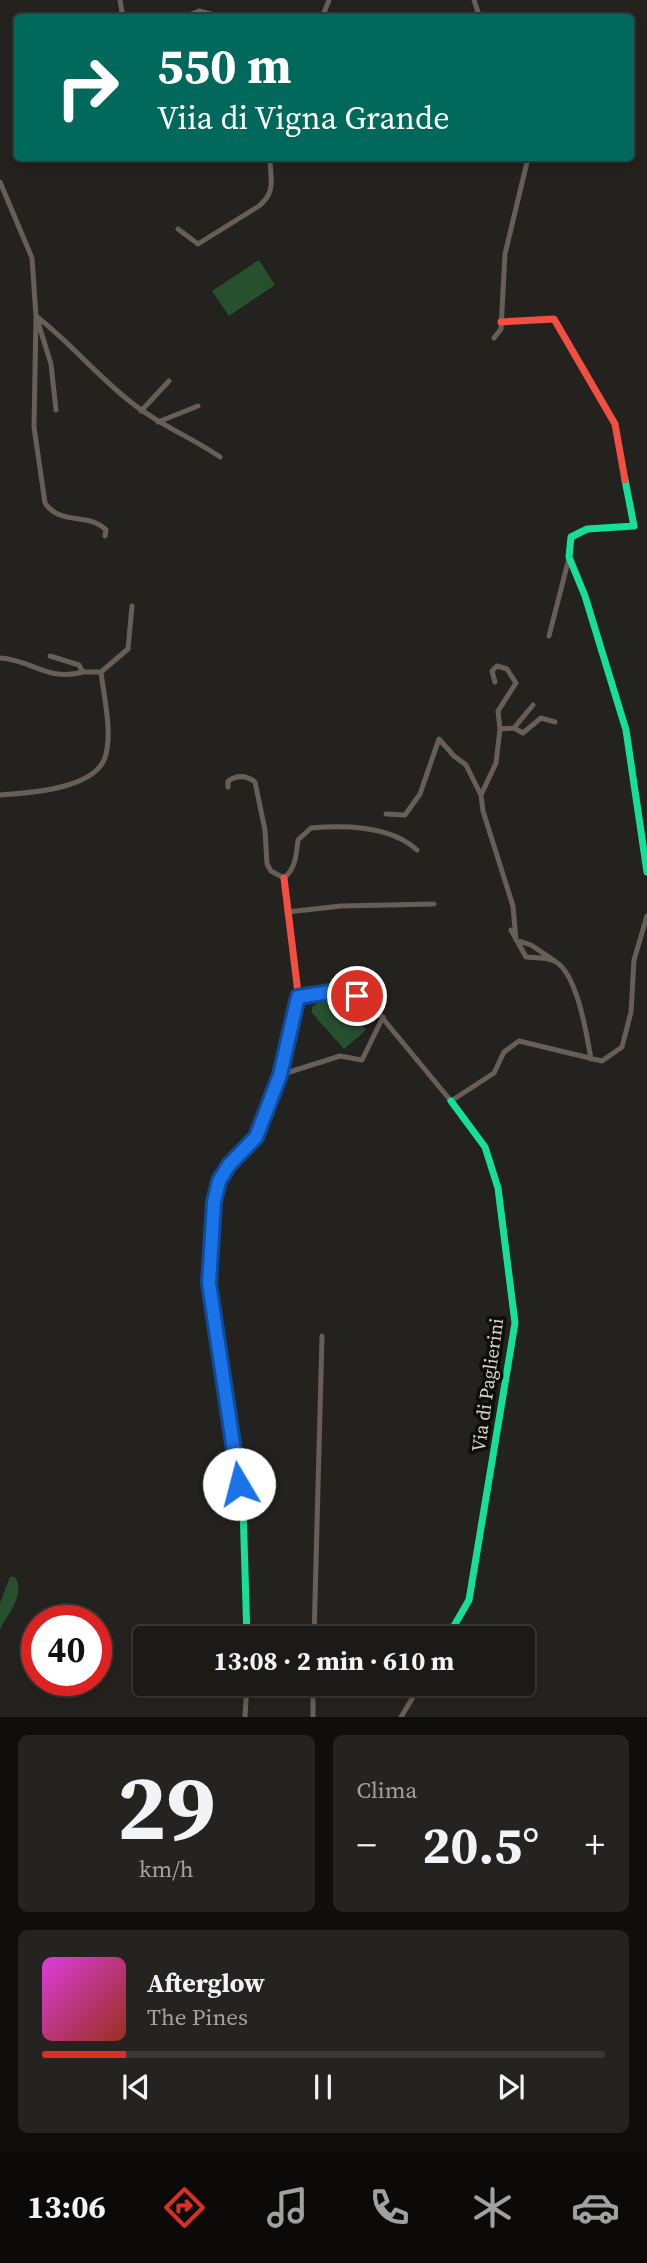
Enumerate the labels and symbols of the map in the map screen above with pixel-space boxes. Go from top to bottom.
pin [327,966,387,1026]
street label: Via di Paglierini [465,1316,509,1454]
position arrow [202,1447,276,1521]
speed limit sign: 40 [21,1605,112,1696]

